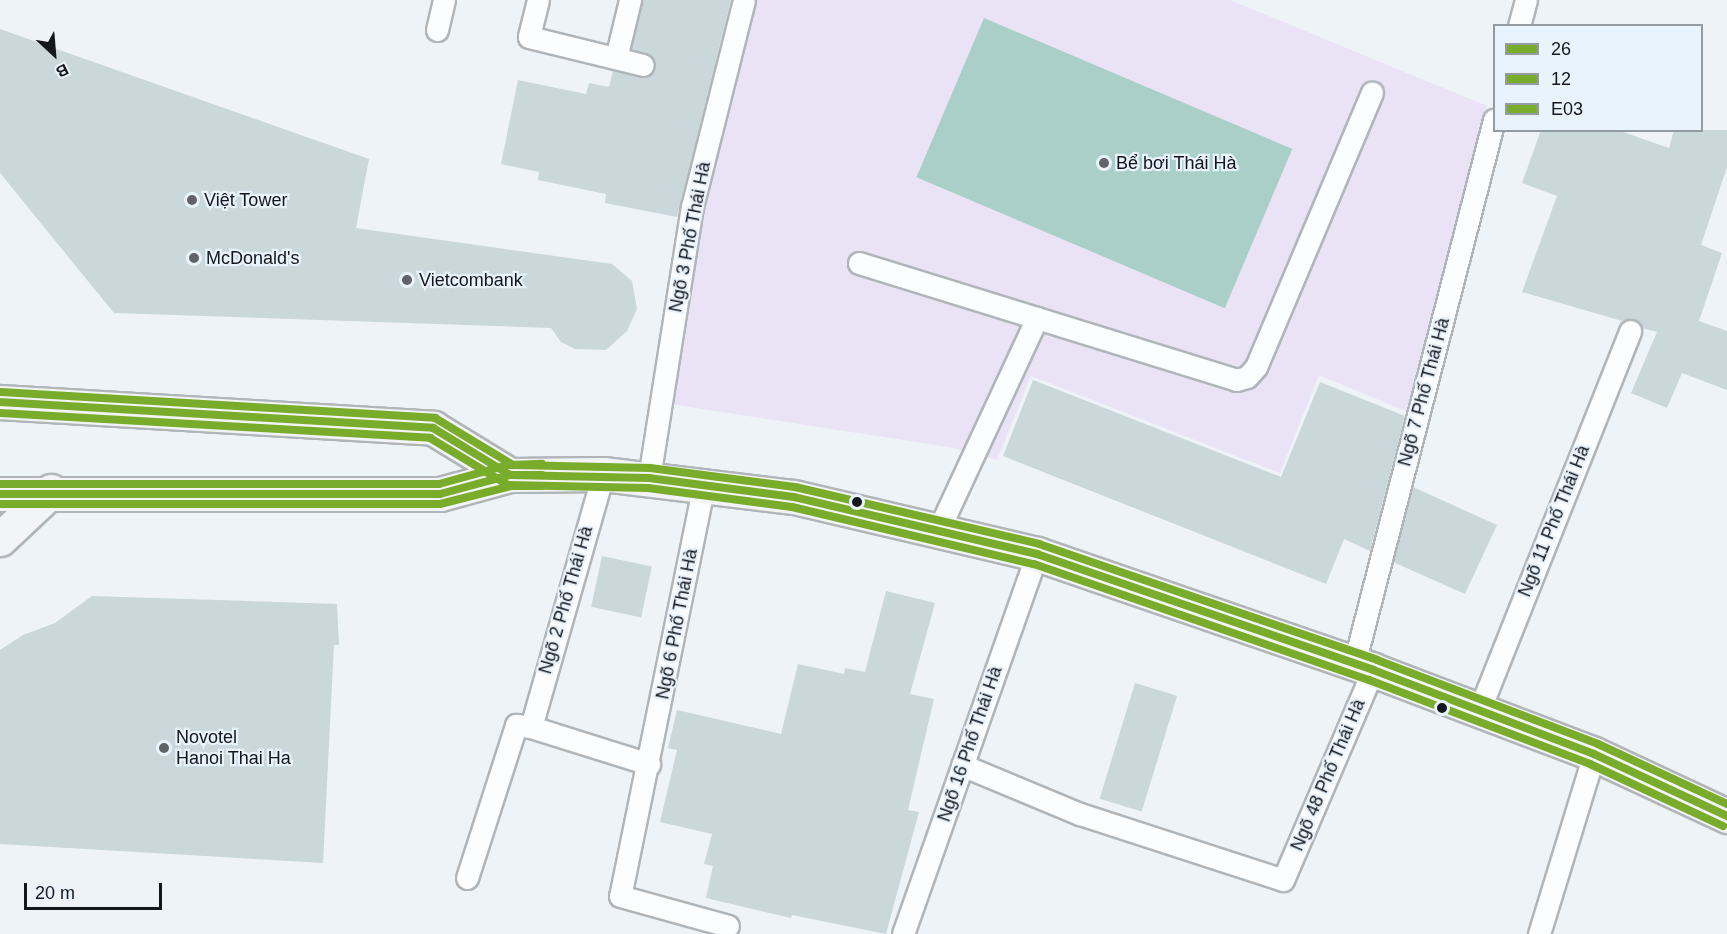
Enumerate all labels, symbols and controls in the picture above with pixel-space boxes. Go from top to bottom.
north arrow [24,24,84,84]
legend [1493,24,1703,132]
text: 26 [1551,39,1571,59]
text: B [53,60,71,81]
text: 12 [1551,69,1571,89]
text: E03 [1551,99,1583,119]
place label: Bể bơi Thái Hà [1116,152,1237,174]
marker: Bể bơi Thái Hà [1097,156,1111,170]
street label: Ngõ 3 Phố Thái Hà [665,160,715,314]
place label: Việt Tower [204,189,288,211]
marker: Việt Tower [185,193,199,207]
place label: McDonald's [206,247,299,269]
marker: McDonald's [187,251,201,265]
place label: Vietcombank [419,269,523,291]
marker: Vietcombank [400,273,414,287]
street label: Ngõ 7 Phố Thái Hà [1394,315,1454,469]
street label: Ngõ 11 Phố Thái Hà [1514,442,1594,600]
unlabelled marker [851,496,863,508]
street label: Ngõ 2 Phố Thái Hà [535,523,597,677]
street label: Ngõ 6 Phố Thái Hà [652,547,702,701]
street label: Ngõ 16 Phố Thái Hà [933,663,1007,825]
street label: Ngõ 48 Phố Thái Hà [1286,696,1370,854]
unlabelled marker [1436,702,1448,714]
place label: Novotel Hanoi Thai Ha [176,727,291,770]
marker: Novotel Hanoi Thai Ha [157,741,171,755]
scale bar [27,871,165,909]
text: 20 m [35,883,75,903]

